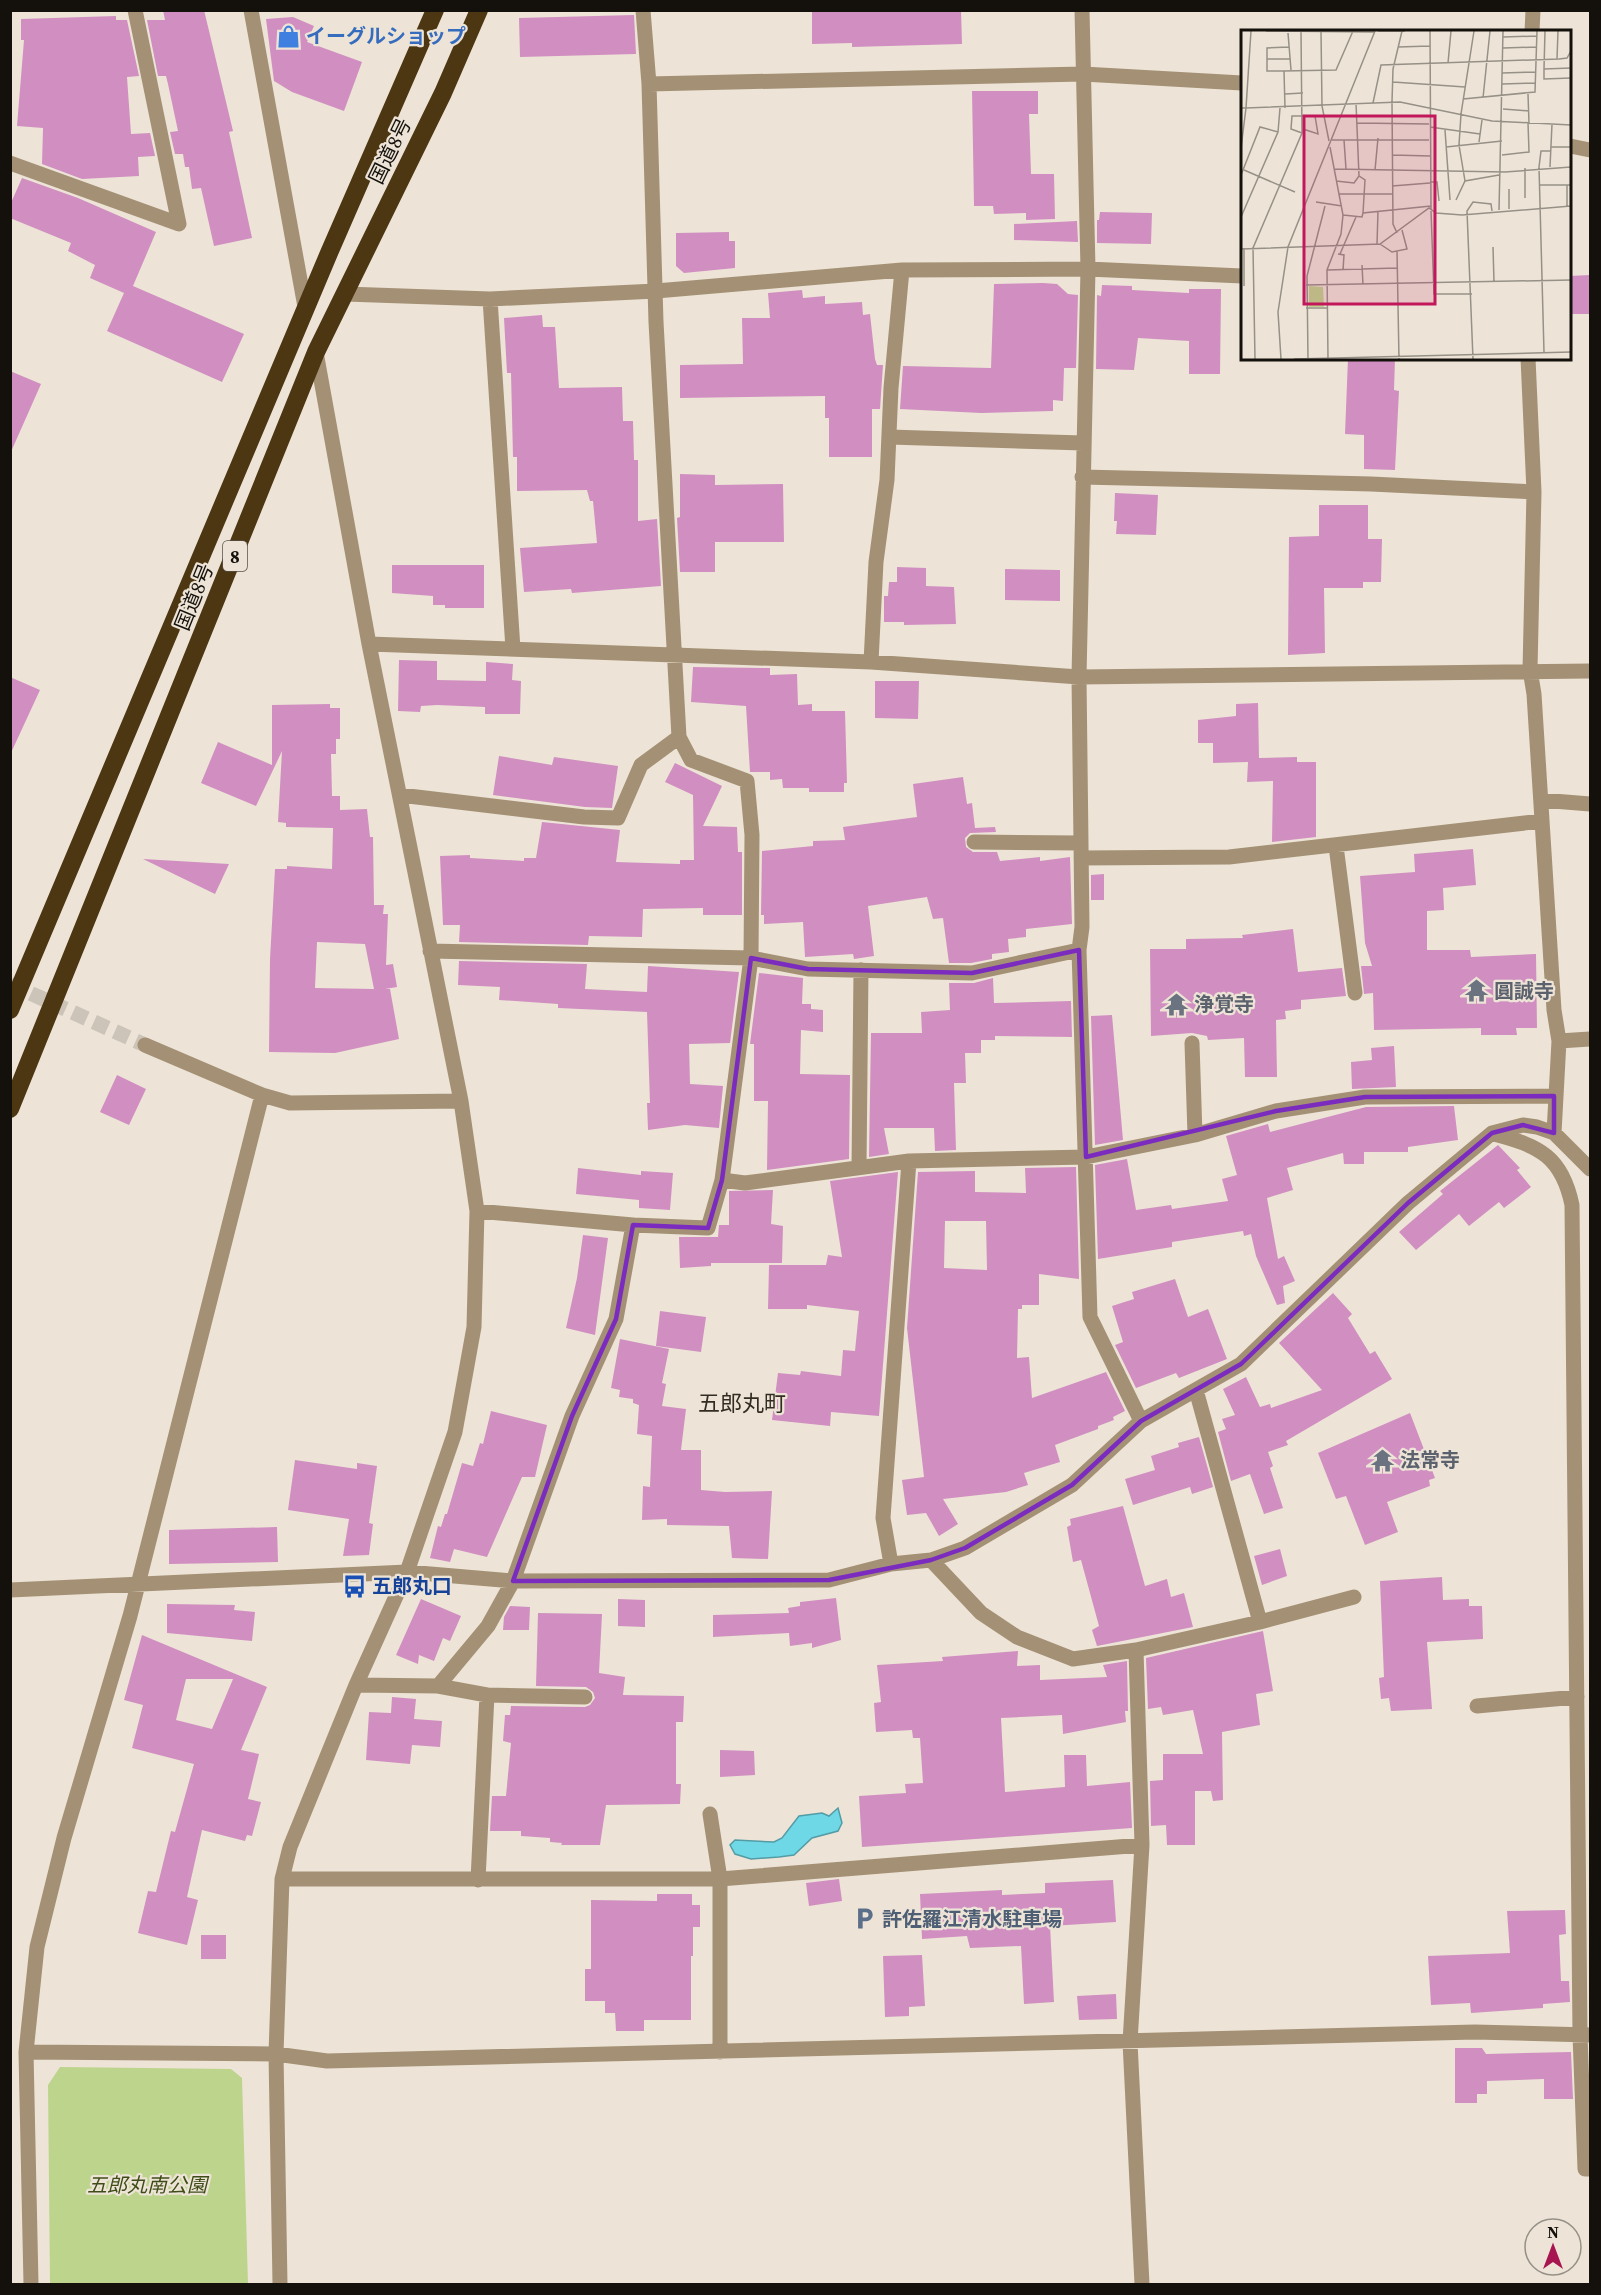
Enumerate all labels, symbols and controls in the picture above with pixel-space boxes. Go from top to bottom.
place label: イーグルショップ [306,22,466,50]
shop icon: イーグルショップ [275,23,301,49]
inset map [1241,30,1571,360]
street label: 国道8号 [362,113,418,189]
road number: 8 [223,541,247,571]
street label: 国道8号 [168,559,220,635]
place label: 圓誠寺 [1494,977,1554,1005]
temple icon: 圓誠寺 [1463,978,1489,1004]
place label: 浄覚寺 [1194,990,1254,1018]
temple icon: 浄覚寺 [1163,991,1189,1017]
district label: 五郎丸町 [698,1388,786,1418]
place label: 法常寺 [1400,1446,1460,1474]
temple icon: 法常寺 [1369,1447,1395,1473]
place label: 五郎丸口 [372,1572,452,1600]
bus stop icon: 五郎丸口 [341,1573,367,1599]
place label: 許佐羅江清水駐車場 [882,1905,1062,1933]
parking icon: 許佐羅江清水駐車場 [851,1906,877,1932]
park label: 五郎丸南公園 [87,2171,210,2199]
north arrow [1523,2217,1583,2277]
text: N [1547,2221,1559,2243]

